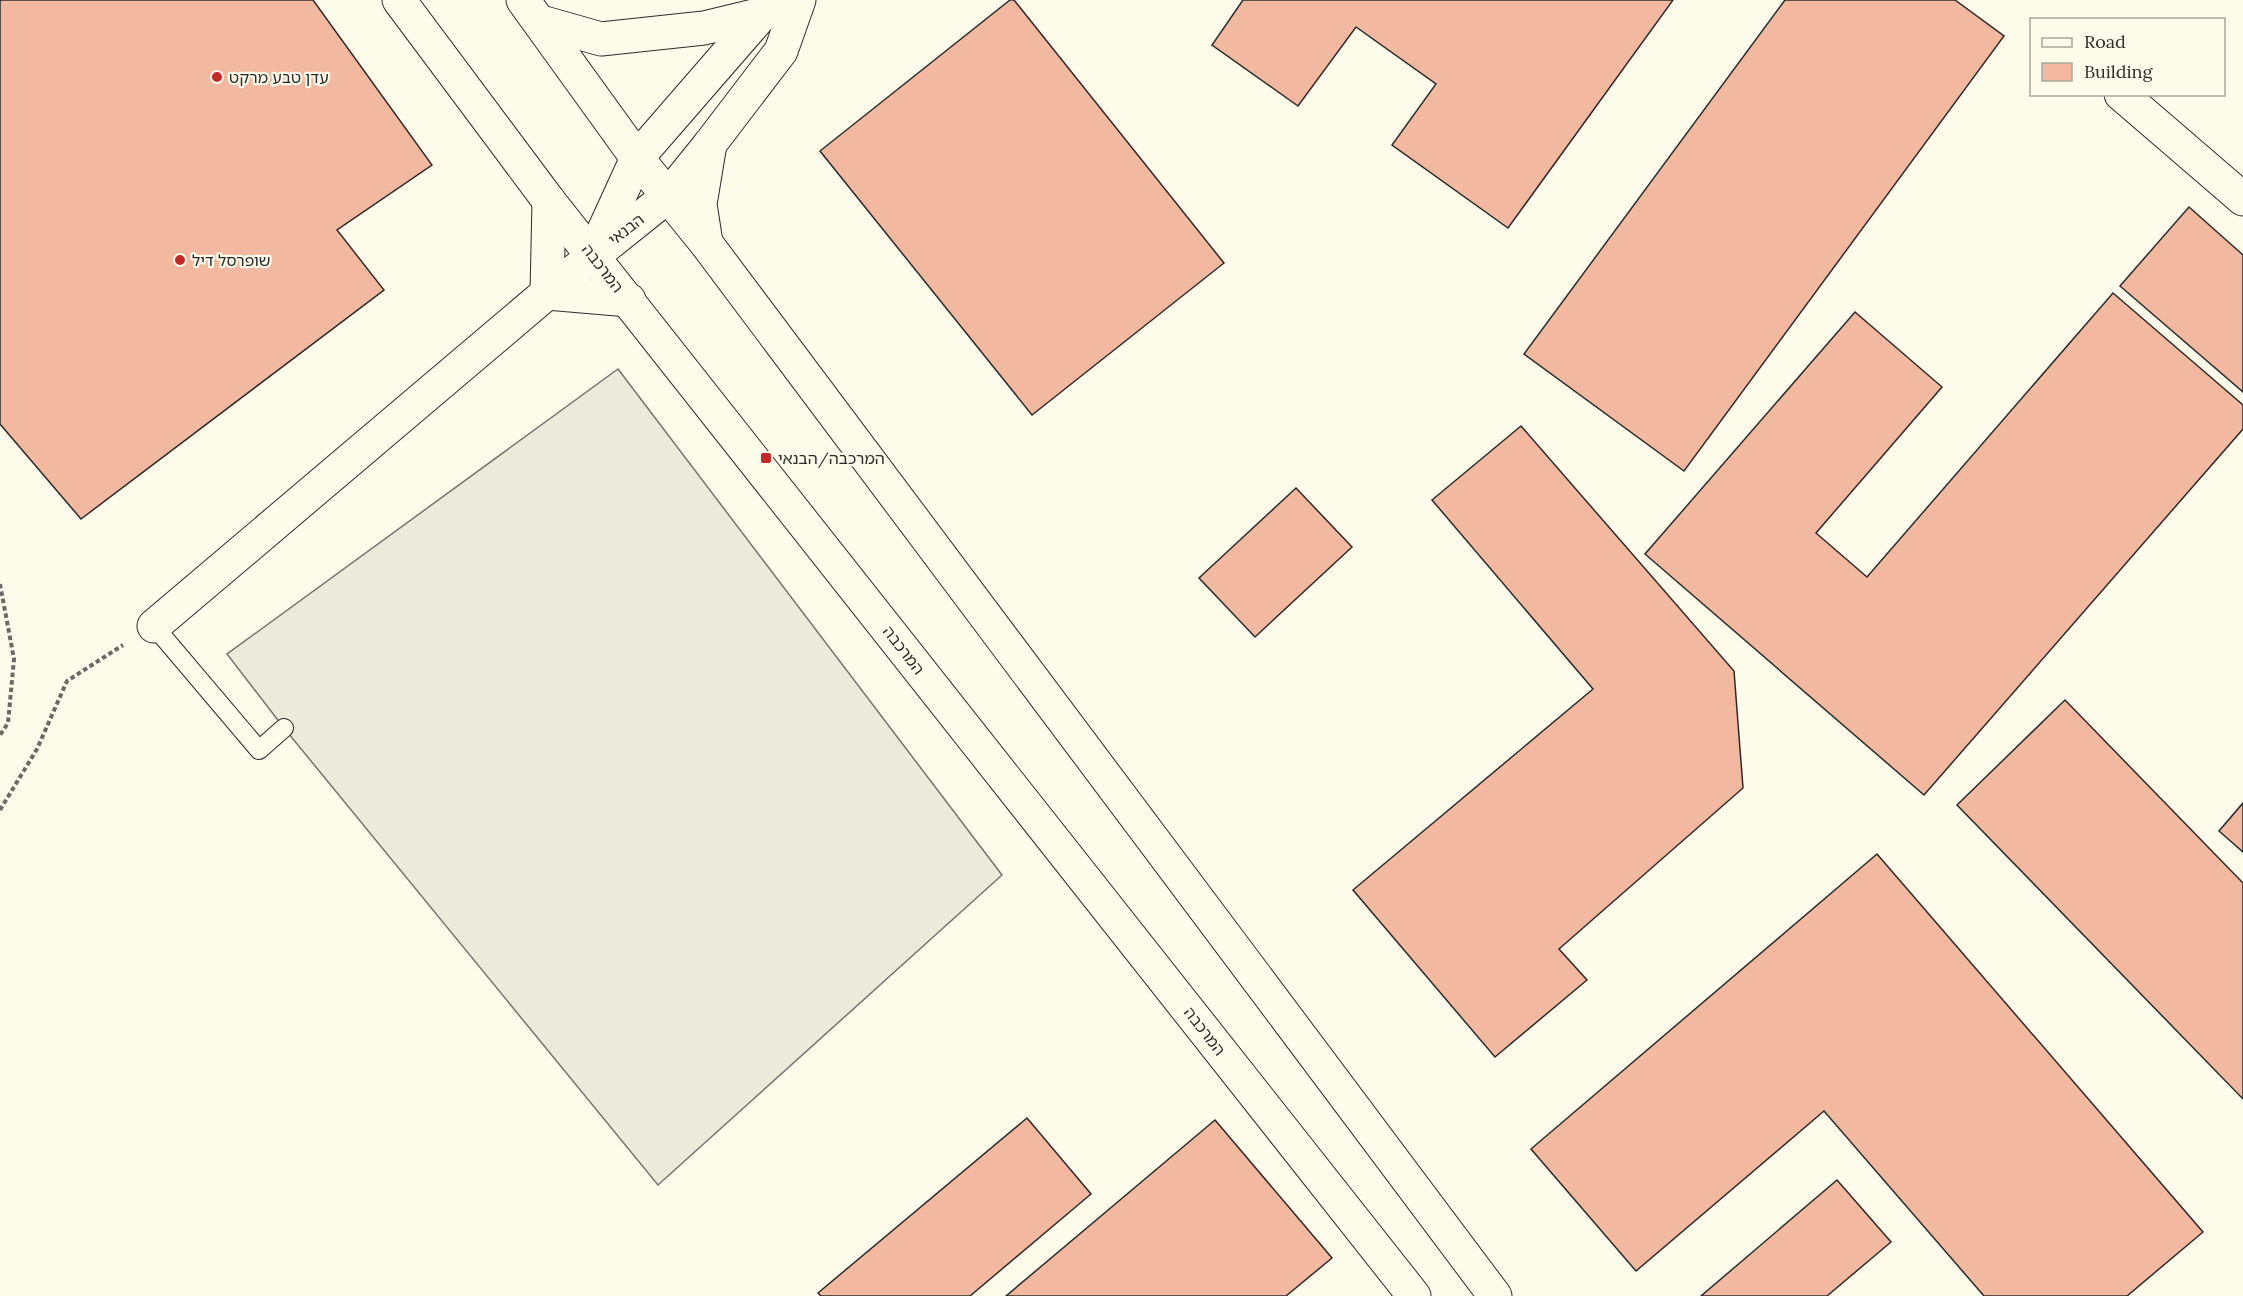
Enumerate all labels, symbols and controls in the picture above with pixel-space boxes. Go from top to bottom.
legend [2030,18,2225,96]
text: Road [2084,30,2126,53]
text: Building [2084,60,2154,83]
place label: עדן טבע מרקט [229,67,329,87]
marker: עדן טבע מרקט [210,70,224,84]
street label: הבנאי [604,209,648,249]
street label: המרכבה [578,240,628,296]
place label: שופרסל דיל [192,250,271,270]
marker: שופרסל דיל [173,253,187,267]
place label: המרכבה/הבנאי [778,448,885,469]
marker: המרכבה/הבנאי [759,451,773,465]
street label: המרכבה [879,622,929,678]
street label: המרכבה [1180,1003,1230,1059]

